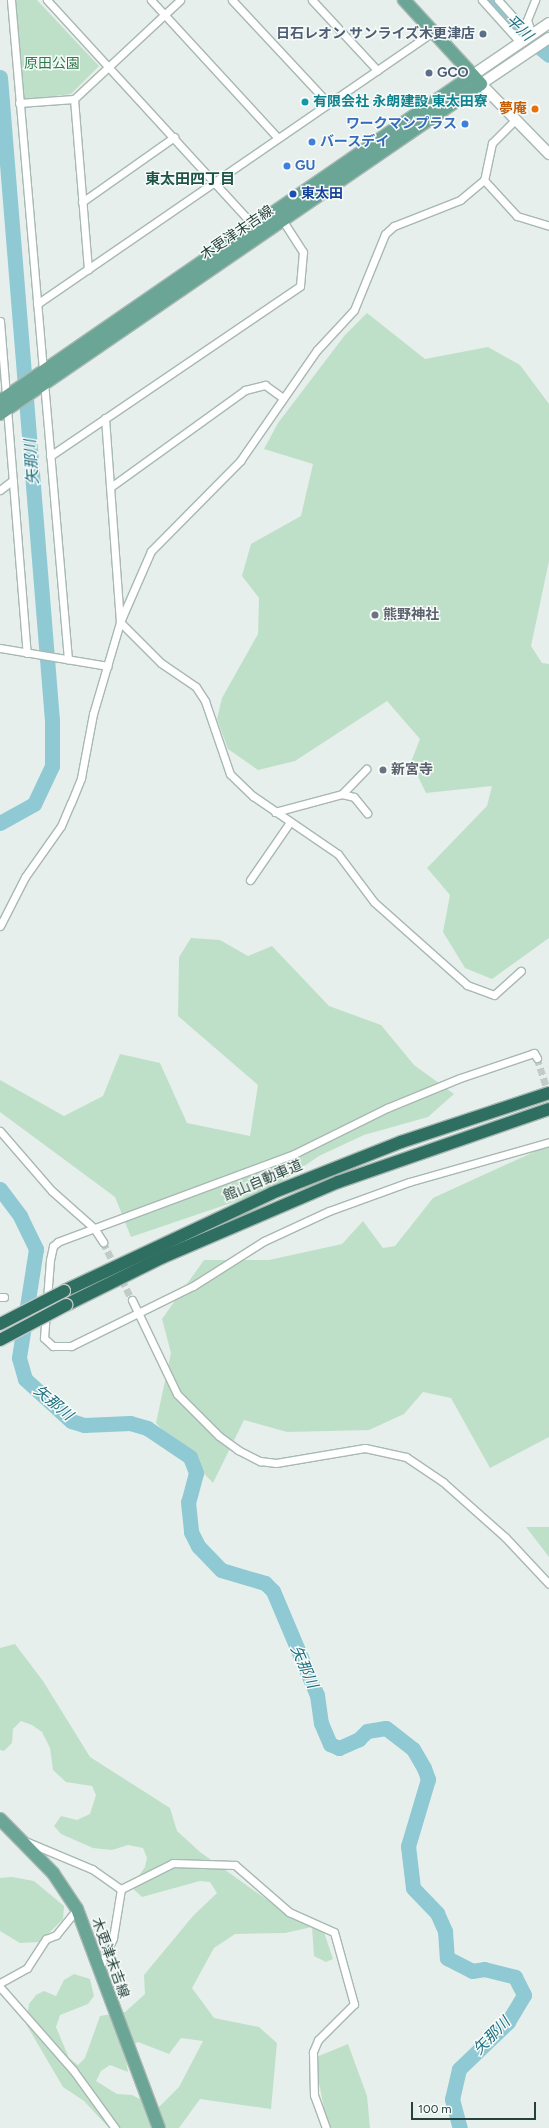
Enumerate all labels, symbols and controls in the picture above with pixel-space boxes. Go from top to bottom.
water label: 平川 [502,11,536,45]
place label: 日石レオン サンライズ木更津店 [276,26,475,42]
marker: 日石レオン サンライズ木更津店 [478,29,488,39]
park label: 原田公園 [24,56,80,72]
place label: GCO [437,65,469,81]
marker: GCO [424,68,434,78]
place label: 有限会社 永朗建設 東太田寮 [313,94,488,110]
marker: 有限会社 永朗建設 東太田寮 [300,97,310,107]
place label: 夢庵 [499,101,527,117]
marker: 夢庵 [530,104,540,114]
place label: ワークマンプラス [345,116,457,132]
marker: ワークマンプラス [460,119,470,129]
place label: バースデイ [320,134,390,150]
marker: バースデイ [307,137,317,147]
place label: GU [295,158,315,174]
marker: GU [282,161,292,171]
district label: 東太田四丁目 [145,171,235,189]
place label: 東太田 [301,186,343,202]
marker: 東太田 [288,189,298,199]
street label: 木更津末吉線 [197,203,277,263]
water label: 矢那川 [21,439,43,485]
place label: 熊野神社 [383,607,439,623]
marker: 熊野神社 [370,610,380,620]
place label: 新宮寺 [391,762,433,778]
marker: 新宮寺 [378,765,388,775]
street label: 館山自動車道 [221,1157,305,1205]
water label: 矢那川 [30,1382,76,1424]
water label: 矢那川 [287,1643,321,1691]
street label: 木更津末吉線 [88,1916,132,2000]
water label: 矢那川 [470,2014,514,2058]
scale bar [413,2094,538,2120]
text: 100 m [418,2102,452,2116]

